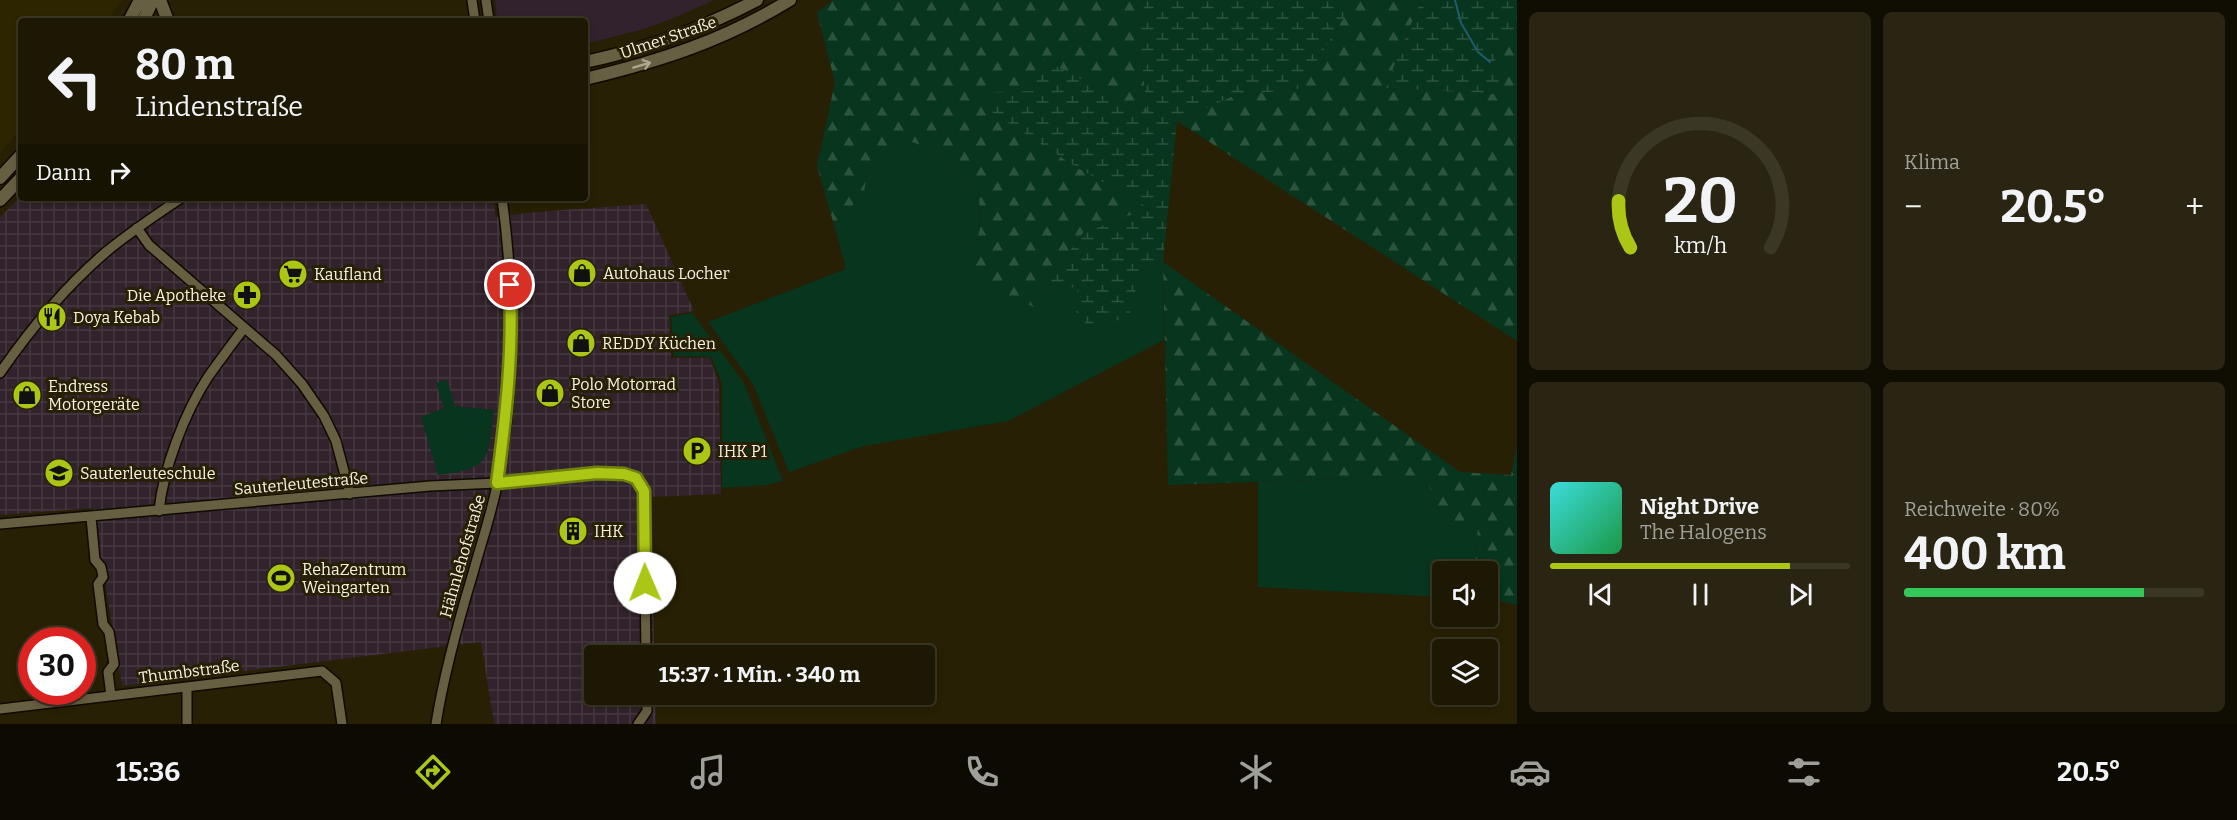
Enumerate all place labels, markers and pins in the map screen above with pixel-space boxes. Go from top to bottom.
shop icon: Autohaus Locher [566,257,598,289]
supermarket icon: Kaufland [277,258,309,290]
pin [484,259,535,310]
place label: Autohaus Locher [603,264,730,283]
place label: Kaufland [314,265,382,284]
pharmacy icon: Die Apotheke [231,279,263,311]
place label: Die Apotheke [127,286,226,305]
restaurant icon: Doya Kebab [36,301,68,333]
place label: Doya Kebab [73,308,160,327]
shop icon: REDDY Küchen [565,327,597,359]
place label: REDDY Küchen [602,334,716,353]
place label: Polo Motorrad Store [571,375,677,412]
place label: Endress Motorgeräte [48,377,140,414]
shop icon: Polo Motorrad Store [534,377,566,409]
shop icon: Endress Motorgeräte [11,379,43,411]
parking icon: IHK P1 [681,435,713,467]
place label: IHK P1 [718,442,767,461]
school or university icon: Sauterleuteschule [43,457,75,489]
place label: Sauterleuteschule [80,464,215,483]
building icon: IHK [557,515,589,547]
place label: IHK [594,522,624,541]
place label: RehaZentrum Weingarten [302,560,406,597]
sports icon: RehaZentrum Weingarten [265,562,297,594]

